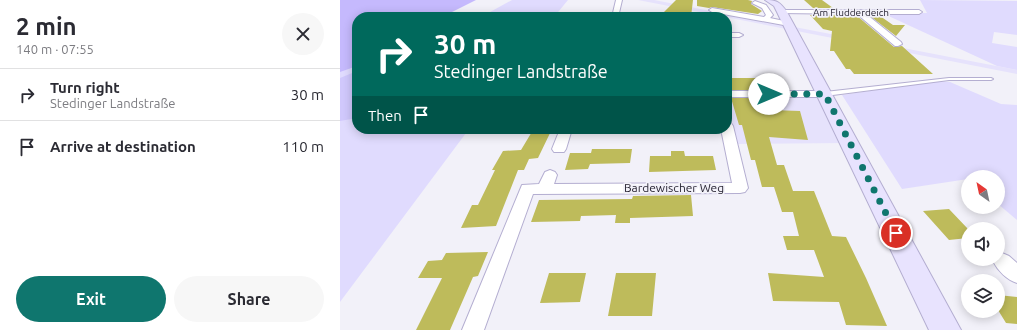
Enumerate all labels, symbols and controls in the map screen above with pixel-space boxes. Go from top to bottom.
street label: Am Fludderdeich [813,7,889,18]
text: 2 min [16,13,77,40]
button: close [282,13,324,55]
icon: right [368,28,420,80]
text: 30 m [434,28,496,59]
text: 140 m · 07:55 [16,42,94,56]
text: Stedinger Landstraße [434,61,608,81]
position arrow [748,73,790,115]
text: Turn right [50,79,120,96]
icon: right [16,84,38,106]
text: 30 m [291,86,324,103]
text: Stedinger Landstraße [50,96,176,110]
icon: arrive [410,104,432,126]
text: Then [368,107,402,124]
icon: arrive [16,136,38,158]
text: Arrive at destination [50,138,196,155]
text: 110 m [282,138,324,155]
north arrow [961,170,1005,214]
map controls [961,170,1005,318]
street label: Bardewischer Weg [624,181,724,194]
pin [879,216,913,250]
icon: arrive [885,222,907,244]
button: sound [961,222,1005,266]
button: layers [961,274,1005,318]
button: Exit [16,276,166,322]
button: Share [174,276,324,322]

